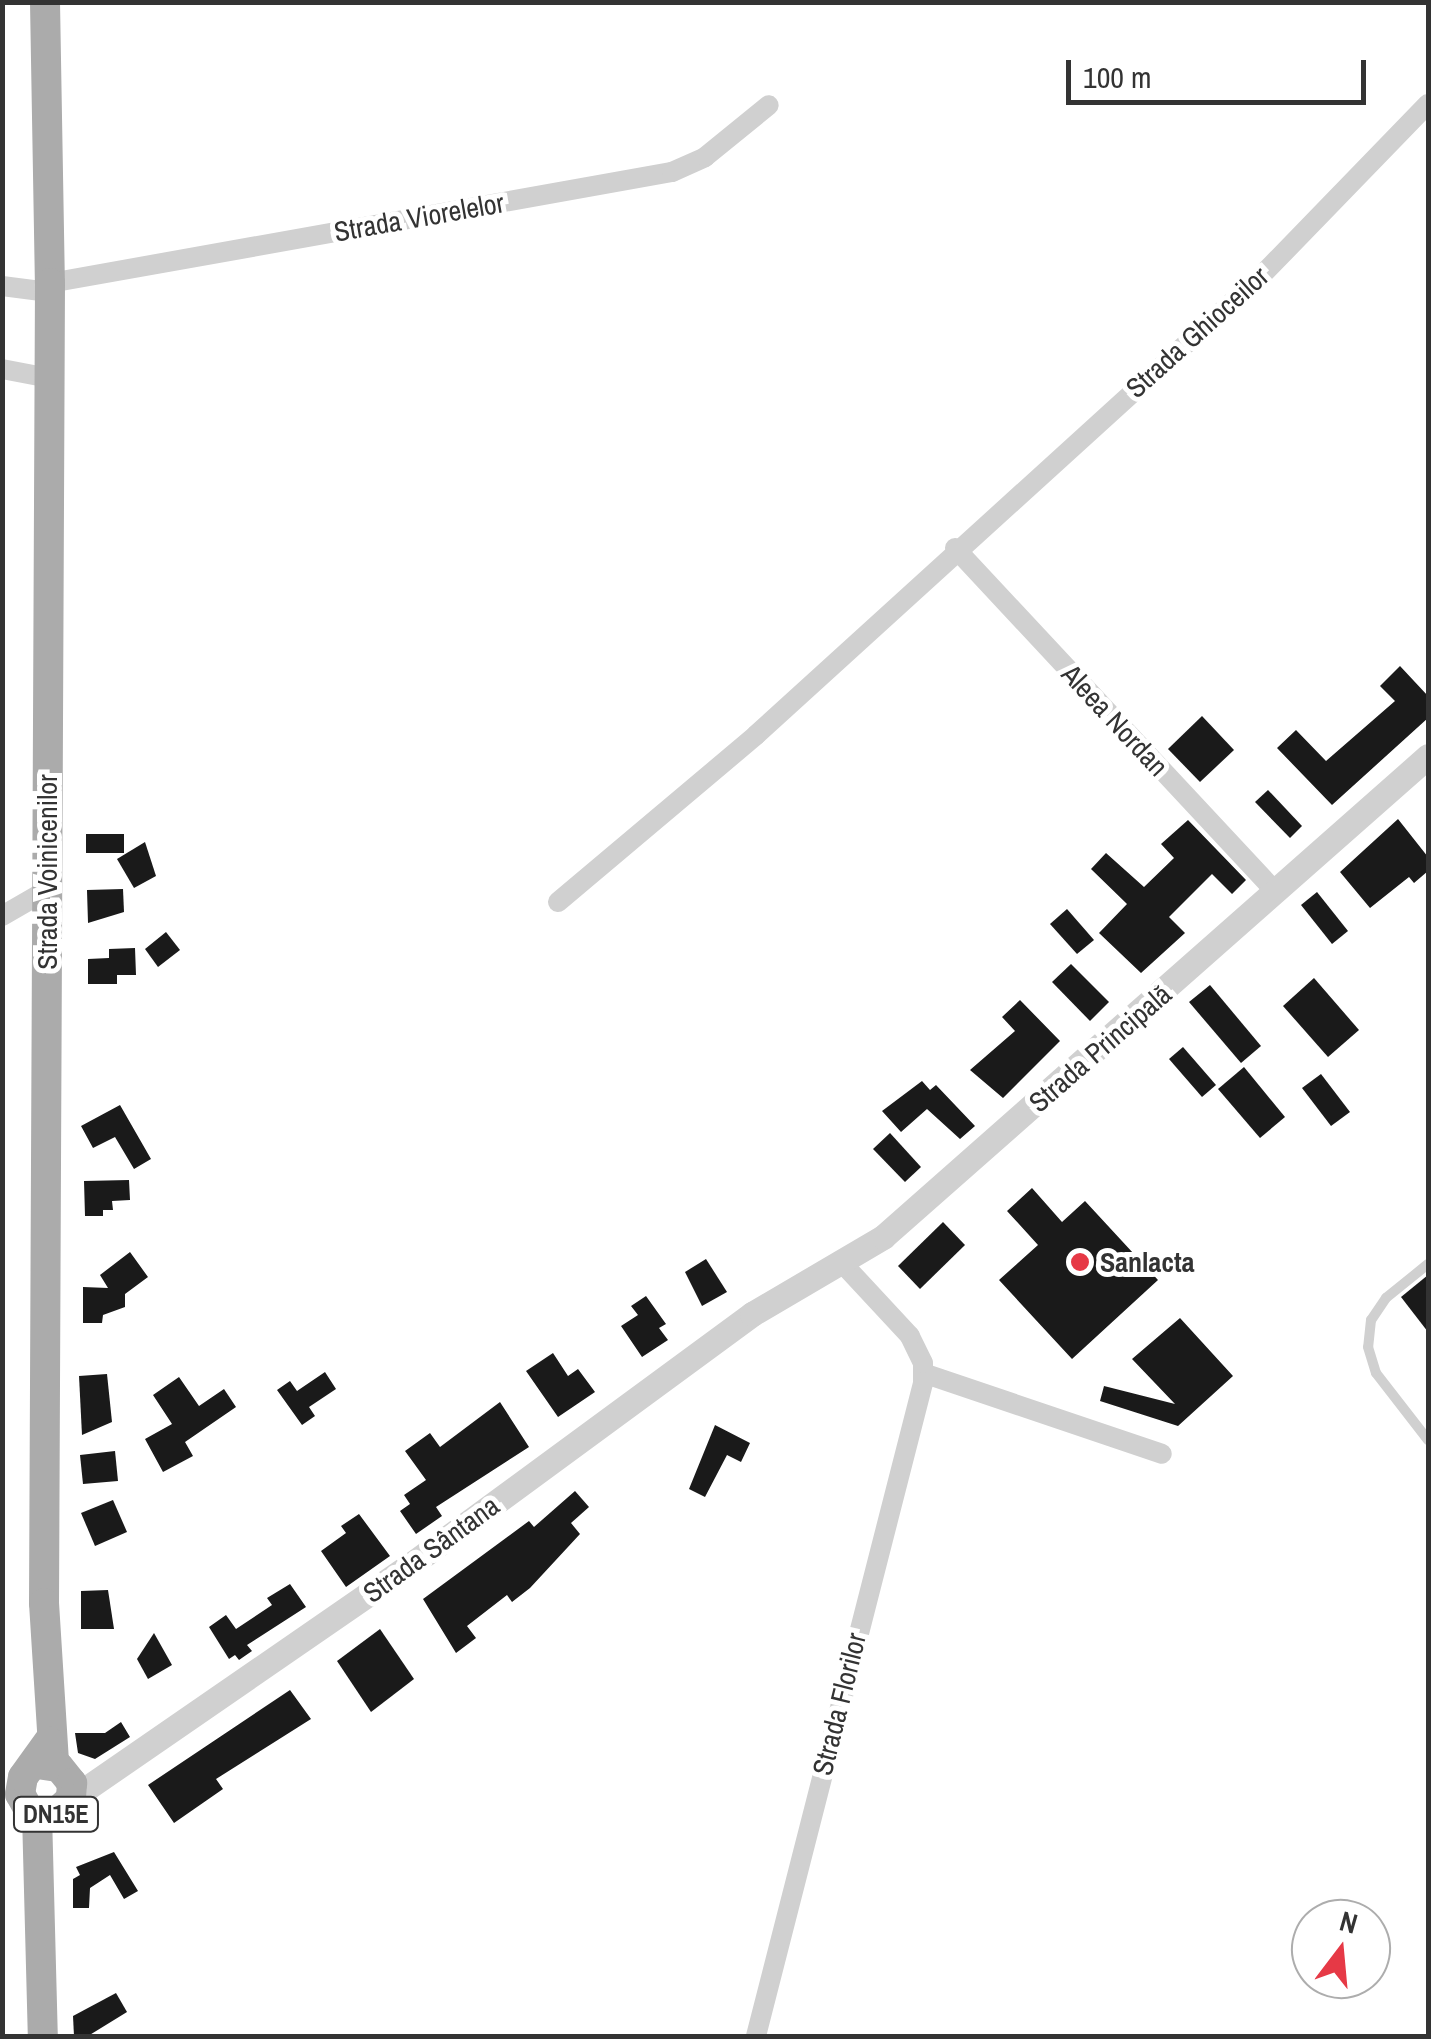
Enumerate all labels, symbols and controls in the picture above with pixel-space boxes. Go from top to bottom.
scale bar [1071,40,1371,102]
text: 100 m [1083,57,1151,97]
street label: Strada Viorelelor [331,186,507,248]
street label: Strada Ghioceilor [1119,259,1275,405]
street label: Aleea Nordan [1055,657,1175,783]
street label: Strada Voinicenilor [30,774,64,970]
street label: Strada Principală [1022,977,1178,1119]
place label: Sanlacta [1100,1245,1194,1279]
marker: Sanlacta [1069,1251,1091,1273]
street label: Strada Sântana [357,1489,505,1609]
street label: Strada Florilor [805,1629,873,1779]
road number: DN15E [11,1794,101,1834]
north arrow [1291,1899,1391,1999]
text: N [1336,1902,1362,1943]

